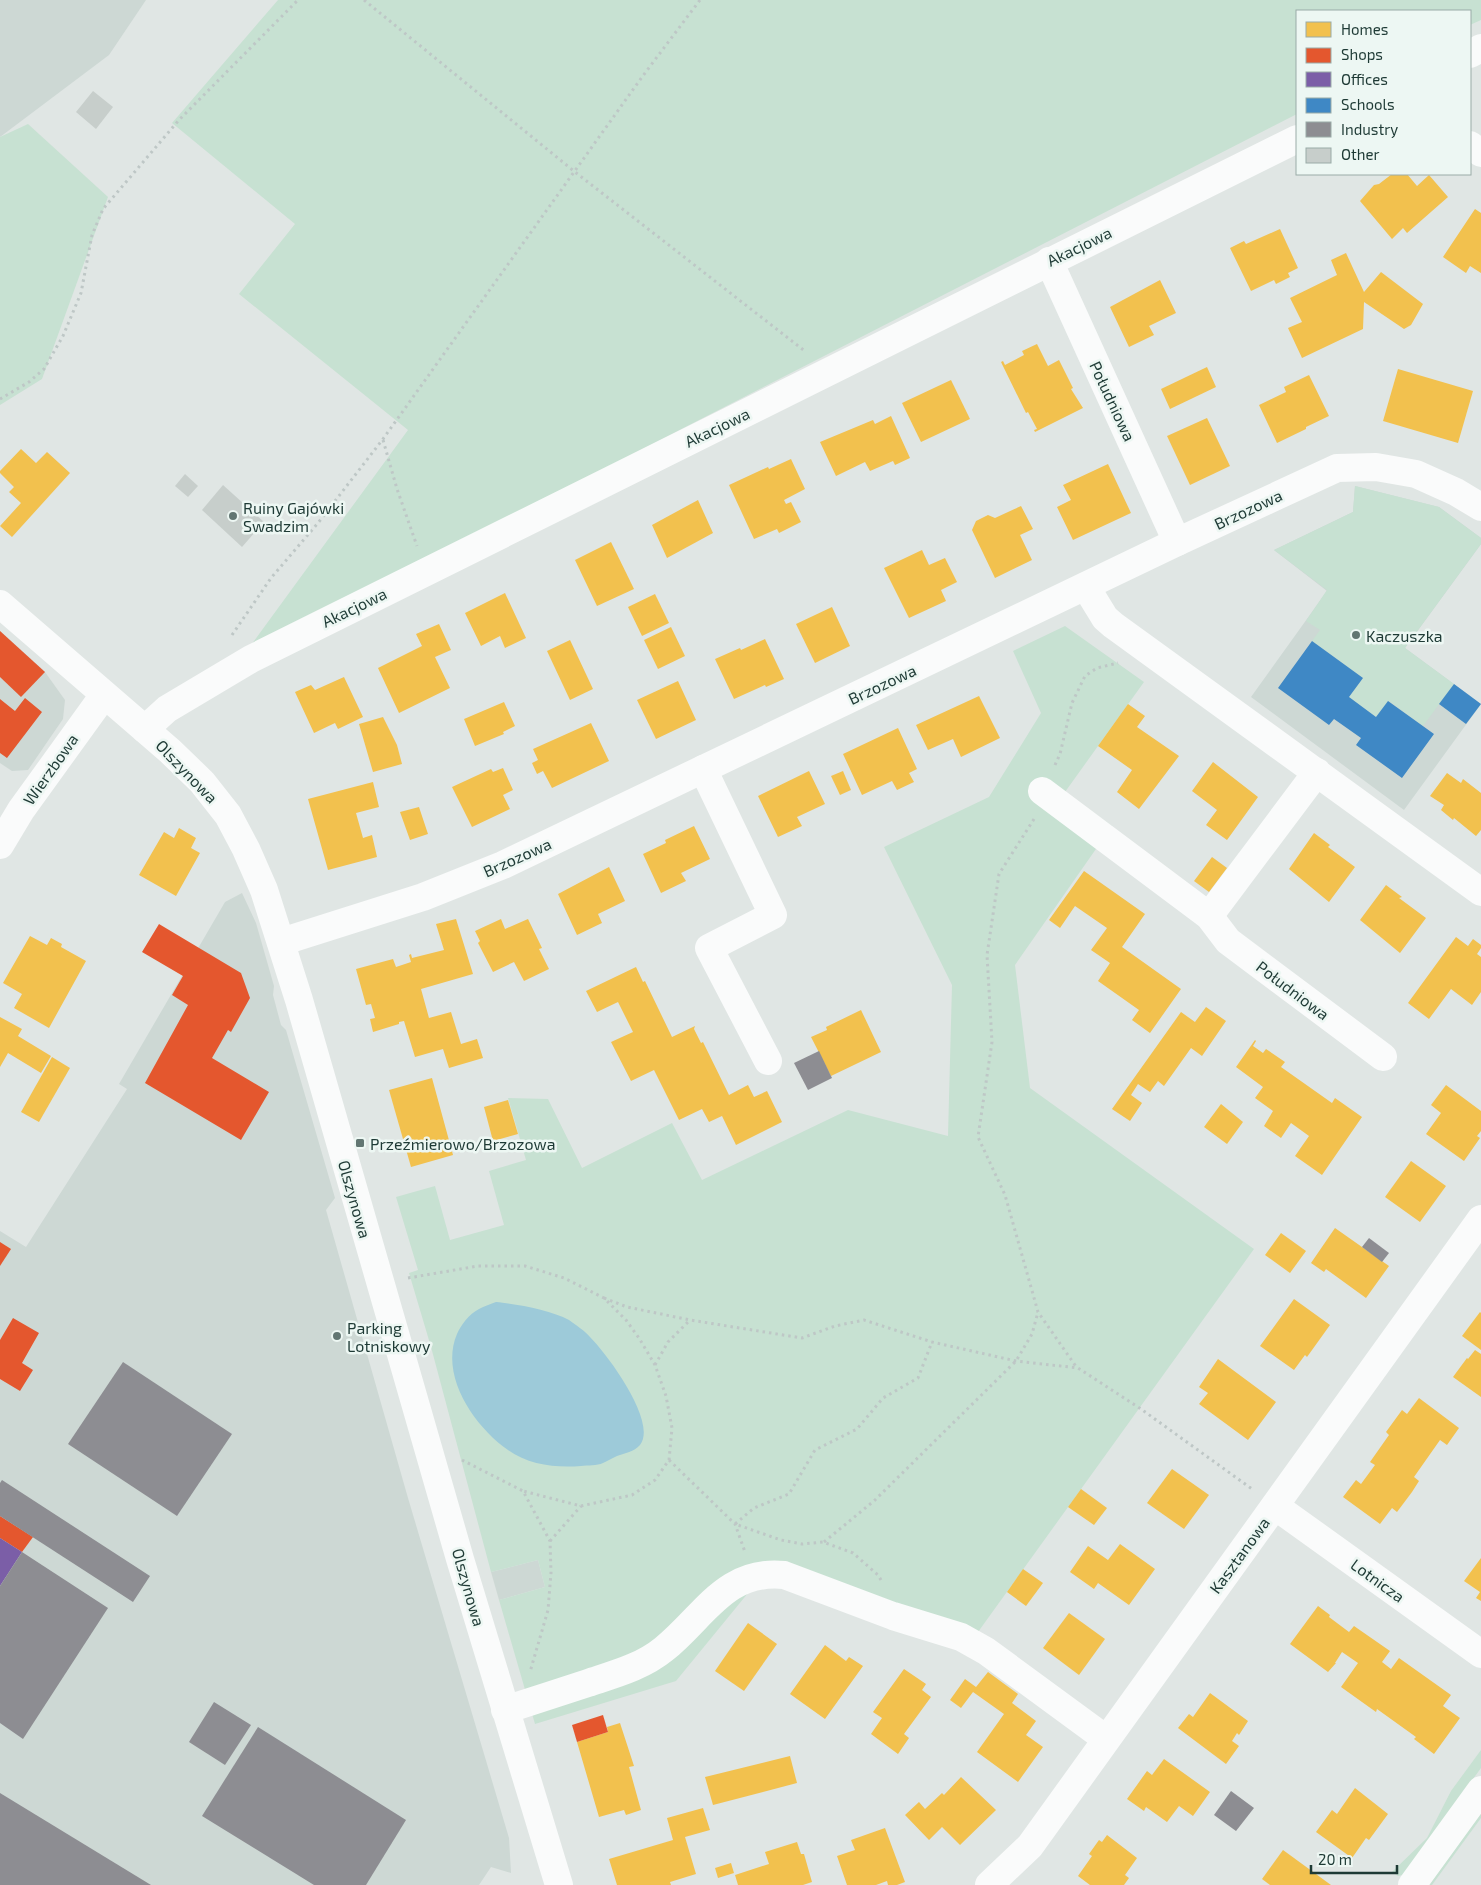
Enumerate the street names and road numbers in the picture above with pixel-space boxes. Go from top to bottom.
street label: Akacjowa [1044,222,1115,271]
street label: Południowa [1086,358,1140,444]
street label: Akacjowa [682,403,753,452]
street label: Brzozowa [1211,485,1285,533]
street label: Akacjowa [319,583,390,632]
street label: Brzozowa [845,660,919,708]
street label: Wierzbowa [19,730,81,808]
street label: Olszynowa [152,735,222,807]
street label: Brzozowa [480,834,554,880]
street label: Południowa [1253,956,1333,1024]
street label: Olszynowa [335,1158,375,1240]
street label: Kasztanowa [1205,1513,1273,1597]
street label: Olszynowa [449,1546,489,1628]
street label: Lotnicza [1348,1554,1408,1606]

